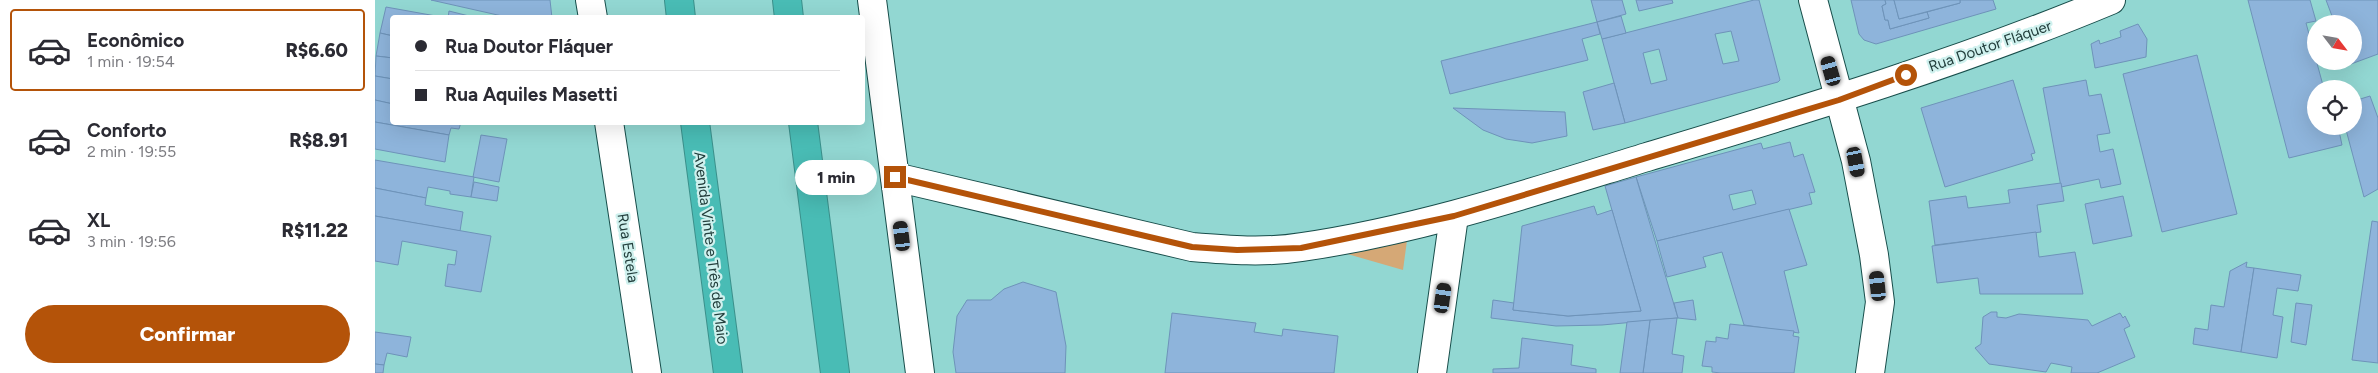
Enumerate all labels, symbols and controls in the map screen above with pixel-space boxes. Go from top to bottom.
north arrow [2307,15,2363,70]
map controls [2307,15,2362,135]
street label: Rua Doutor Fláquer [1926,16,2054,76]
icon: car [27,28,72,73]
text: Econômico [87,29,184,52]
text: Rua Doutor Fláquer [445,35,613,58]
text: R$6.60 [285,39,348,62]
text: 1 min · 19:54 [87,52,175,71]
car [1819,55,1842,87]
route start [1895,64,1917,86]
button: locate [2307,80,2362,135]
text: Rua Aquiles Masetti [445,83,618,106]
icon: car [27,118,72,163]
text: Conforto [87,119,167,142]
text: R$8.91 [289,129,348,152]
text: 2 min · 19:55 [87,142,176,161]
car [1845,146,1866,178]
street label: Avenida Vinte e Três de Maio [690,151,732,346]
callout: 1 min [795,160,877,194]
route end [884,166,906,188]
text: 1 min [817,168,855,187]
icon: car [27,208,72,253]
text: XL [87,209,110,232]
street label: Rua Estela [614,212,642,284]
text: R$11.22 [282,219,348,242]
car [892,220,911,252]
text: 3 min · 19:56 [87,232,176,251]
car [1868,270,1887,302]
car [1433,282,1452,314]
button: Confirmar [25,305,350,363]

